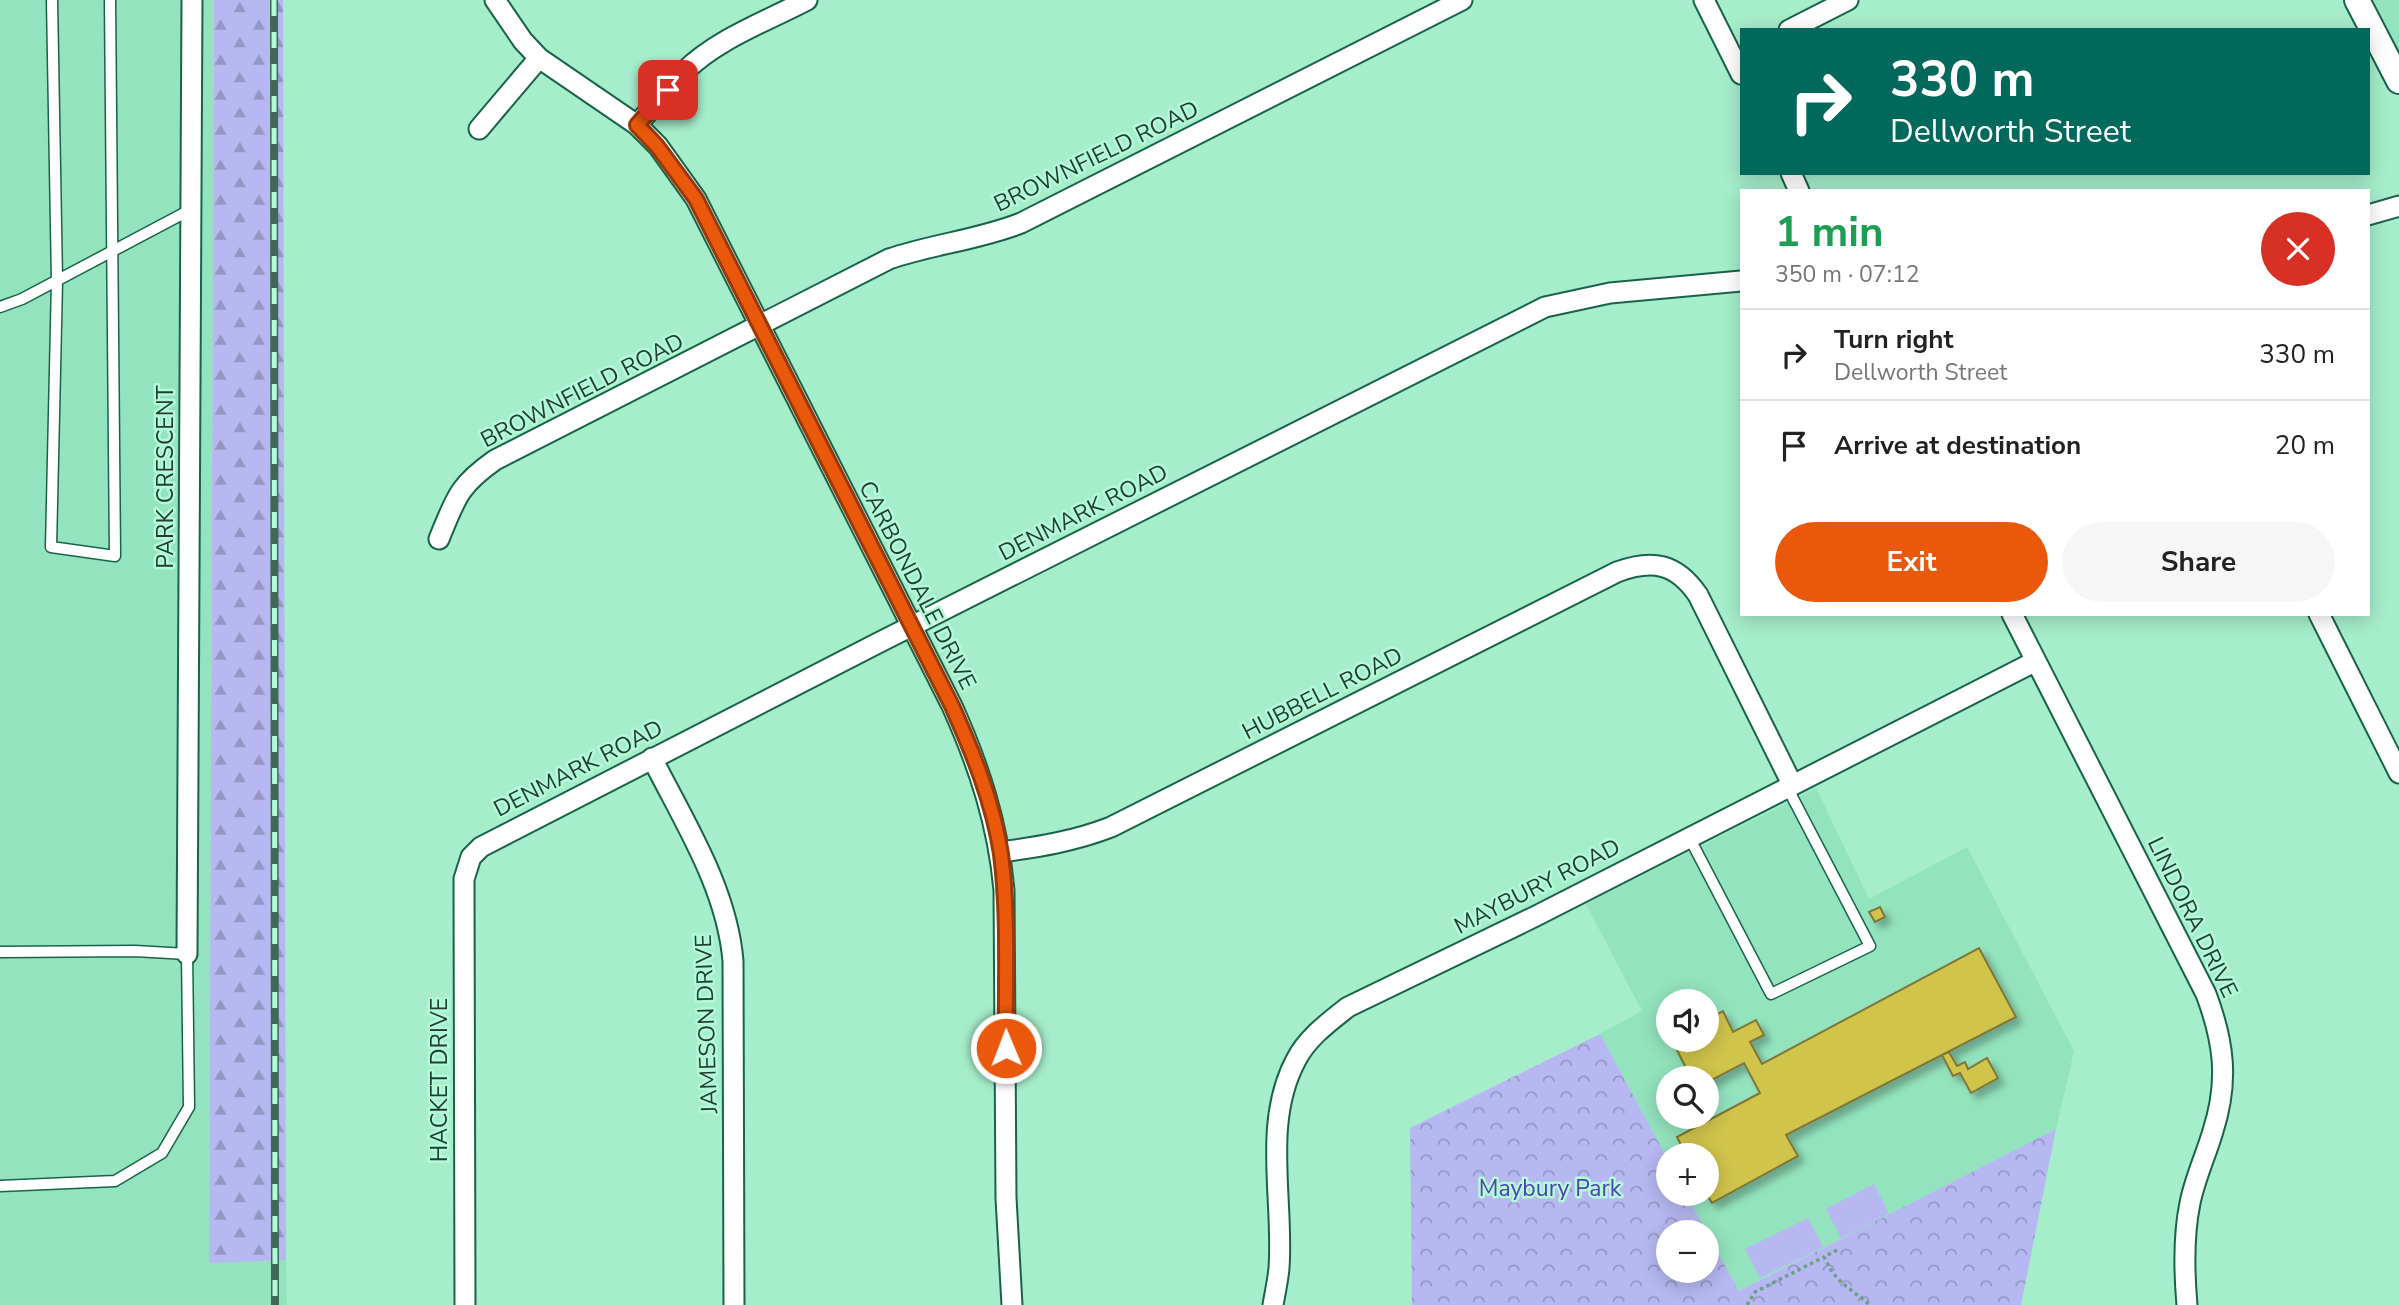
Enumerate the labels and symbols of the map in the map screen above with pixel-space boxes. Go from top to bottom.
pin [638,60,698,120]
street label: BROWNFIELD ROAD [989,93,1204,220]
street label: BROWNFIELD ROAD [475,326,689,455]
street label: PARK CRESCENT [150,385,181,569]
street label: DENMARK ROAD [993,456,1173,568]
street label: CARBONDALE DRIVE [851,476,984,695]
street label: HUBBELL ROAD [1237,640,1408,747]
street label: DENMARK ROAD [488,712,668,824]
street label: MAYBURY ROAD [1449,831,1626,942]
street label: LINDORA DRIVE [2140,832,2245,1003]
street label: JAMESON DRIVE [688,934,725,1115]
street label: HACKET DRIVE [424,998,455,1162]
position arrow [969,1011,1043,1085]
park label: Maybury Park [1479,1173,1622,1204]

